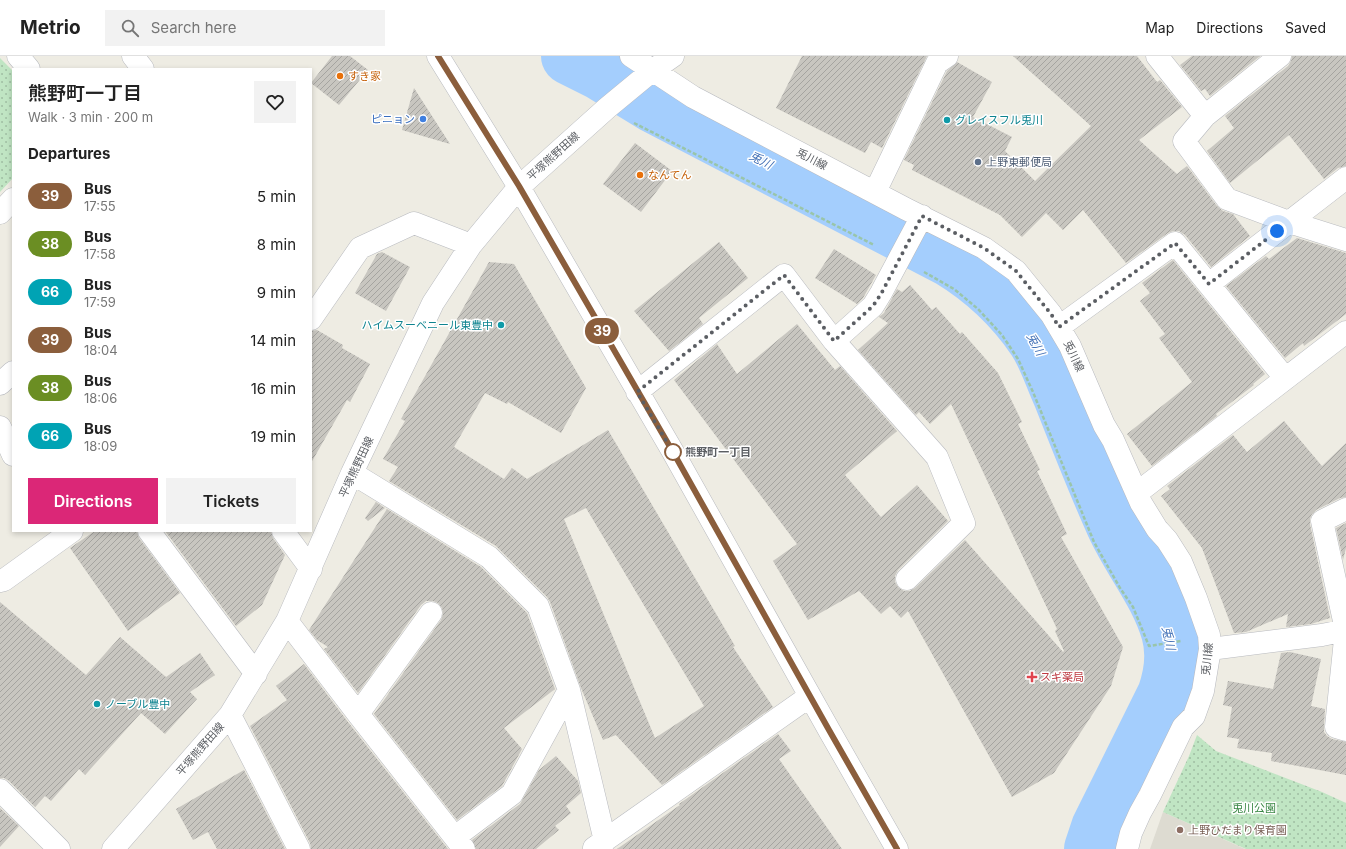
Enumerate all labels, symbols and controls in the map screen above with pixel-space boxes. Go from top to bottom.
search box [105,10,385,46]
text: Metrio [20,16,81,39]
icon: search [119,17,141,39]
text: Search here [151,18,236,37]
text: Map [1145,19,1174,36]
text: Directions [1196,19,1263,36]
text: Saved [1285,19,1326,36]
place label: すき家 [348,69,381,83]
marker: すき家 [335,71,345,81]
button: heart [254,81,296,123]
text: 熊野町一丁目 [28,82,142,105]
text: Walk · 3 min · 200 m [28,109,153,125]
place label: ピニョン [371,112,415,126]
place label: グレイスフル兎川 [955,113,1043,127]
marker: ピニョン [418,114,428,124]
marker: グレイスフル兎川 [942,115,952,125]
street label: 平塚熊野田線 [524,129,582,183]
text: Departures [28,144,110,163]
street label: 兎川線 [794,145,830,173]
water label: 兎川 [747,148,777,173]
place label: 上野東郵便局 [986,155,1052,169]
marker: 上野東郵便局 [973,157,983,167]
place label: なんてん [648,168,691,182]
marker: なんてん [635,170,645,180]
text: Bus [84,179,112,198]
text: 39 [41,187,59,204]
text: 5 min [257,187,296,206]
text: 17:55 [84,198,116,214]
your location [1267,221,1287,241]
text: Bus [84,227,112,246]
text: 38 [41,235,59,252]
text: 8 min [257,235,296,254]
text: 17:58 [84,246,116,262]
text: Bus [84,275,112,294]
text: 66 [41,283,59,300]
text: 9 min [257,283,296,302]
text: 17:59 [84,294,116,310]
place label: ハイムスーベニール東豊中 [361,318,493,332]
line badge: 39 [584,318,620,344]
marker: ハイムスーベニール東豊中 [496,320,506,330]
text: 39 [593,322,611,339]
text: Bus [84,323,112,342]
water label: 兎川 [1024,330,1049,360]
text: 39 [41,331,59,348]
text: 14 min [250,331,296,350]
street label: 兎川線 [1061,338,1087,374]
text: 18:04 [84,342,118,358]
text: Bus [84,371,112,390]
text: 38 [41,379,59,396]
text: 16 min [251,379,296,398]
text: 18:06 [84,390,117,406]
text: Bus [84,419,112,438]
text: 66 [41,427,59,444]
text: 19 min [251,427,296,446]
street label: 平塚熊野田線 [336,434,376,500]
text: 18:09 [84,438,117,454]
marker: 熊野町一丁目 [664,443,682,461]
place label: 熊野町一丁目 [685,445,751,459]
button: Directions [28,478,158,524]
button: Tickets [166,478,296,524]
water label: 兎川 [1159,625,1179,653]
street label: 兎川線 [1198,642,1216,676]
place label: スギ薬局 [1040,670,1084,684]
marker: スギ薬局 [1027,672,1037,682]
place label: ノーブル豊中 [105,697,170,711]
marker: ノーブル豊中 [92,699,102,709]
street label: 平塚熊野田線 [173,720,227,778]
park label: 兎川公園 [1232,801,1276,815]
place label: 上野ひだまり保育園 [1188,823,1287,837]
marker: 上野ひだまり保育園 [1175,825,1185,835]

